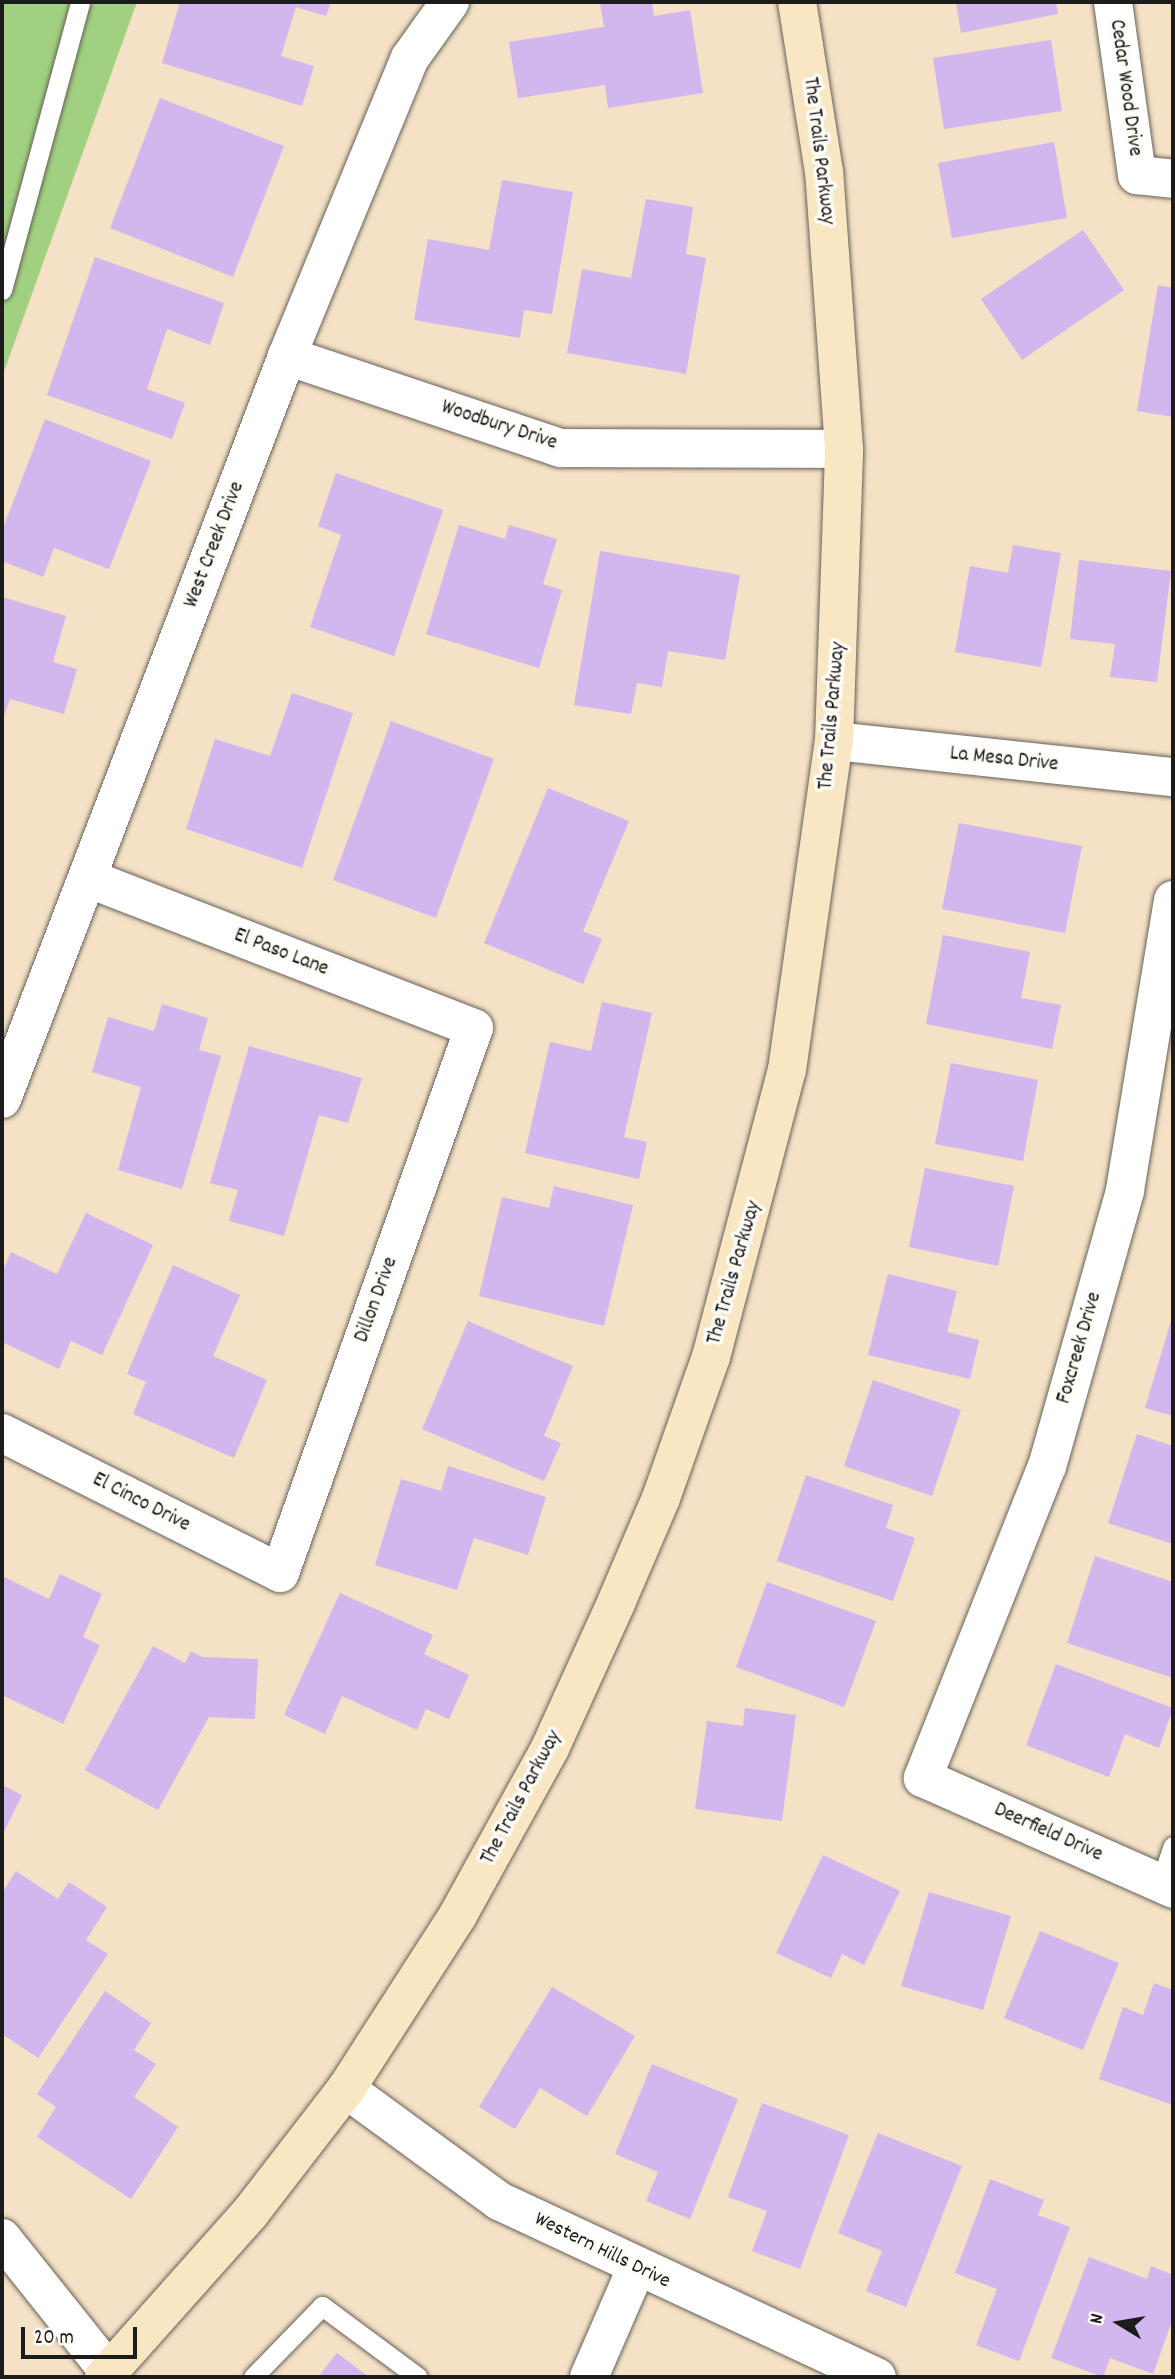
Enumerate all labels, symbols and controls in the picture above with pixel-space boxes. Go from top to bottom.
street label: Cedar Wood Drive [1103,18,1147,158]
street label: The Trails Parkway [796,76,840,226]
street label: Woodbury Drive [438,395,560,457]
street label: West Creek Drive [179,478,251,612]
street label: The Trails Parkway [814,641,852,791]
street label: La Mesa Drive [949,742,1059,778]
street label: El Paso Lane [230,923,332,983]
street label: The Trails Parkway [702,1198,768,1348]
street label: Dillon Drive [350,1254,404,1346]
street label: Foxcreek Drive [1052,1289,1108,1407]
street label: El Cinco Drive [88,1468,194,1538]
street label: The Trails Parkway [476,1727,568,1869]
street label: Deerfield Drive [990,1798,1106,1868]
street label: Western Hills Drive [530,2207,674,2295]
north arrow [1084,2288,1154,2358]
scale bar [24,2312,140,2356]
text: N [1084,2312,1112,2326]
text: 20 m [34,2324,74,2354]

